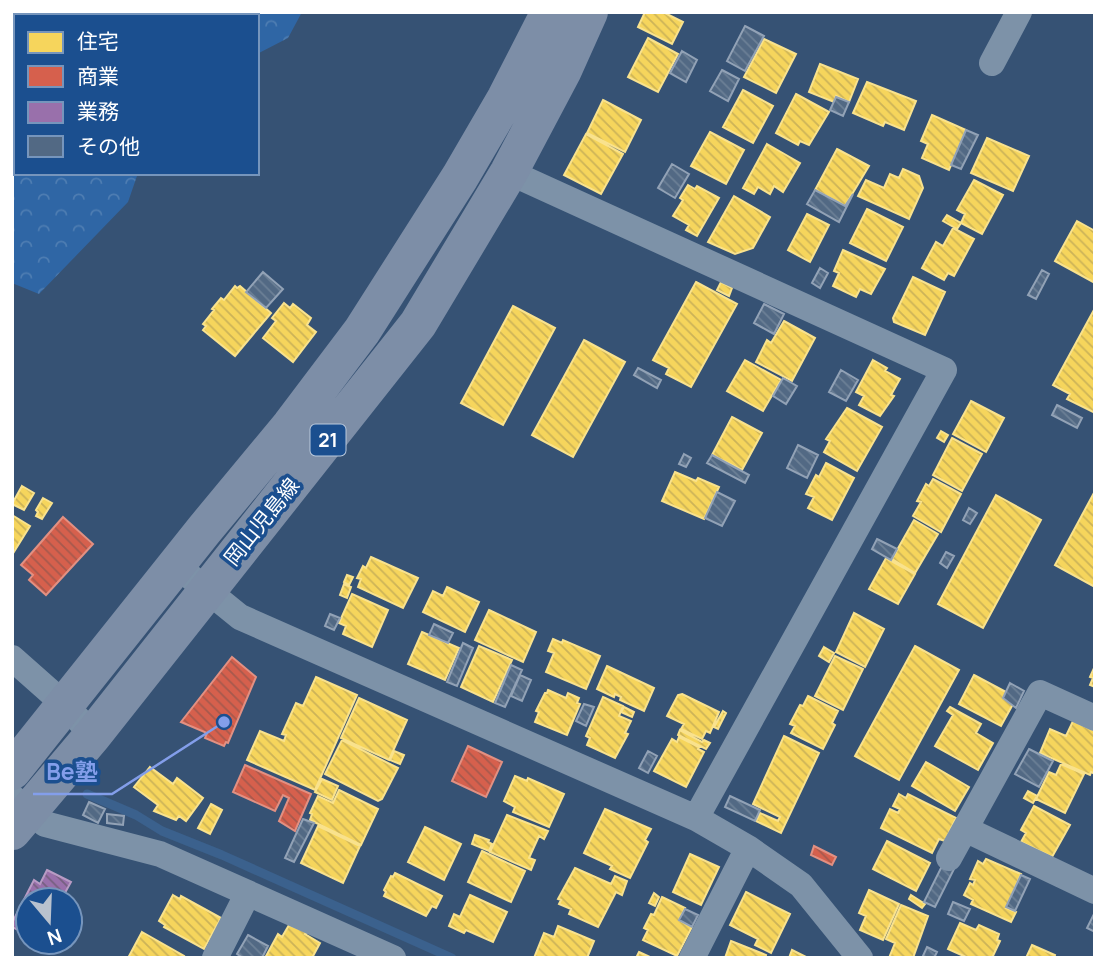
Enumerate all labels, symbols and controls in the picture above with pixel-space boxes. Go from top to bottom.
legend [14,14,259,175]
text: 住宅 [77,27,119,55]
text: 商業 [77,62,119,90]
text: 業務 [77,97,119,125]
text: その他 [77,132,140,160]
road number: 21 [310,424,346,456]
street label: 岡山児島線 [217,472,305,571]
callout: Be塾 [33,750,112,794]
text: Be塾 [46,755,98,787]
north arrow [14,886,84,956]
text: N [44,923,65,952]

